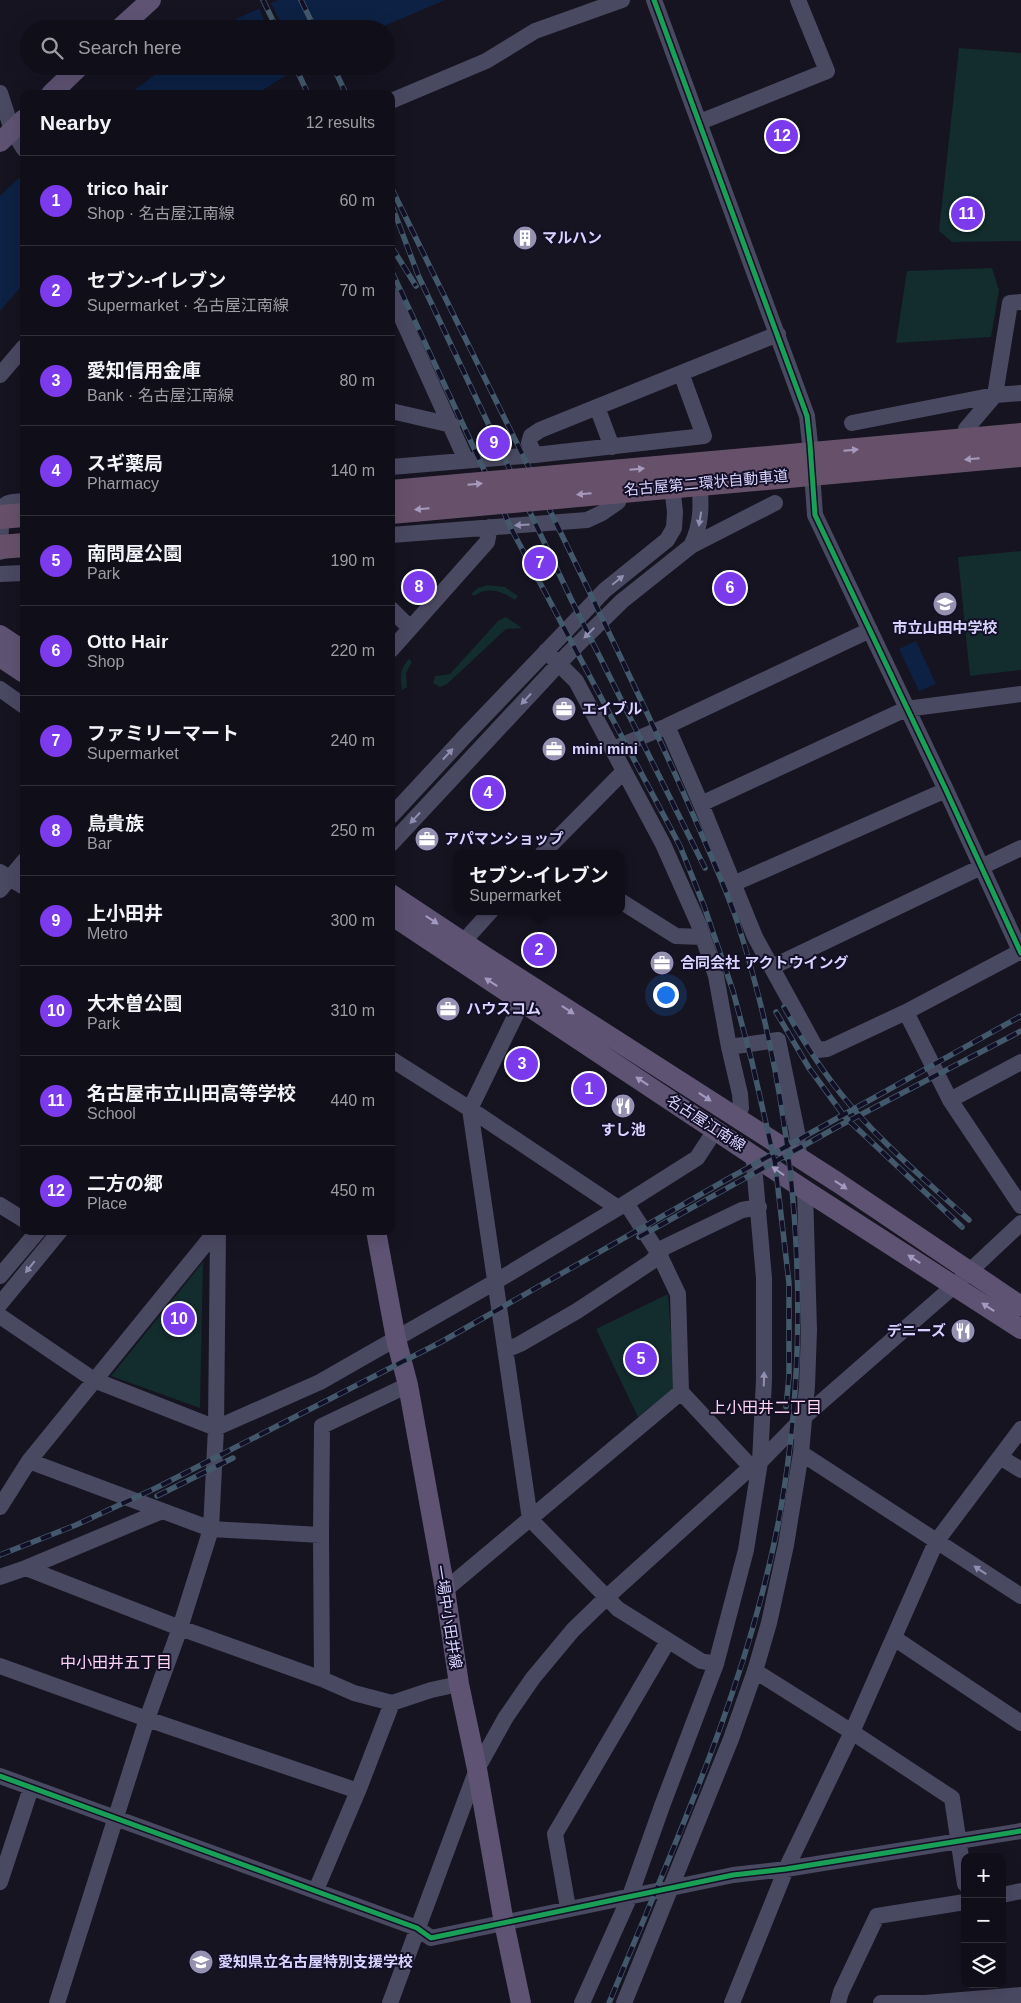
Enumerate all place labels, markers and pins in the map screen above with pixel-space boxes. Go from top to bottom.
pin: 12 [766,117,798,155]
pin: 11 [951,195,983,233]
building icon: マルハン [512,225,538,251]
place label: マルハン [542,229,602,246]
pin: 9 [478,424,510,462]
pin: 7 [524,544,556,582]
pin: 8 [403,568,435,606]
pin: 6 [714,569,746,607]
school or university icon: 市立山田中学校 [932,591,958,617]
place label: 市立山田中学校 [892,619,998,636]
office icon: エイブル [551,696,577,722]
place label: エイブル [582,700,642,717]
office icon: mini mini [541,736,567,762]
place label: mini mini [572,740,638,757]
pin: 4 [472,774,504,812]
office icon: アパマンショップ [414,826,440,852]
place label: アパマンショップ [444,830,564,847]
pin: 2 [523,931,555,969]
office icon: 合同会社 アクトウイング [649,950,675,976]
place label: 合同会社 アクトウイング [680,954,848,971]
office icon: ハウスコム [435,996,461,1022]
place label: ハウスコム [466,1000,541,1017]
pin: 3 [506,1045,538,1083]
pin: 1 [573,1070,605,1108]
restaurant icon: すし池 [610,1093,636,1119]
place label: すし池 [600,1121,646,1138]
pin: 10 [163,1300,195,1338]
restaurant icon: デニーズ [950,1318,976,1344]
place label: デニーズ [887,1322,946,1339]
pin: 5 [625,1340,657,1378]
school or university icon: 愛知県立名古屋特別支援学校 [188,1949,214,1975]
place label: 愛知県立名古屋特別支援学校 [218,1953,413,1970]

